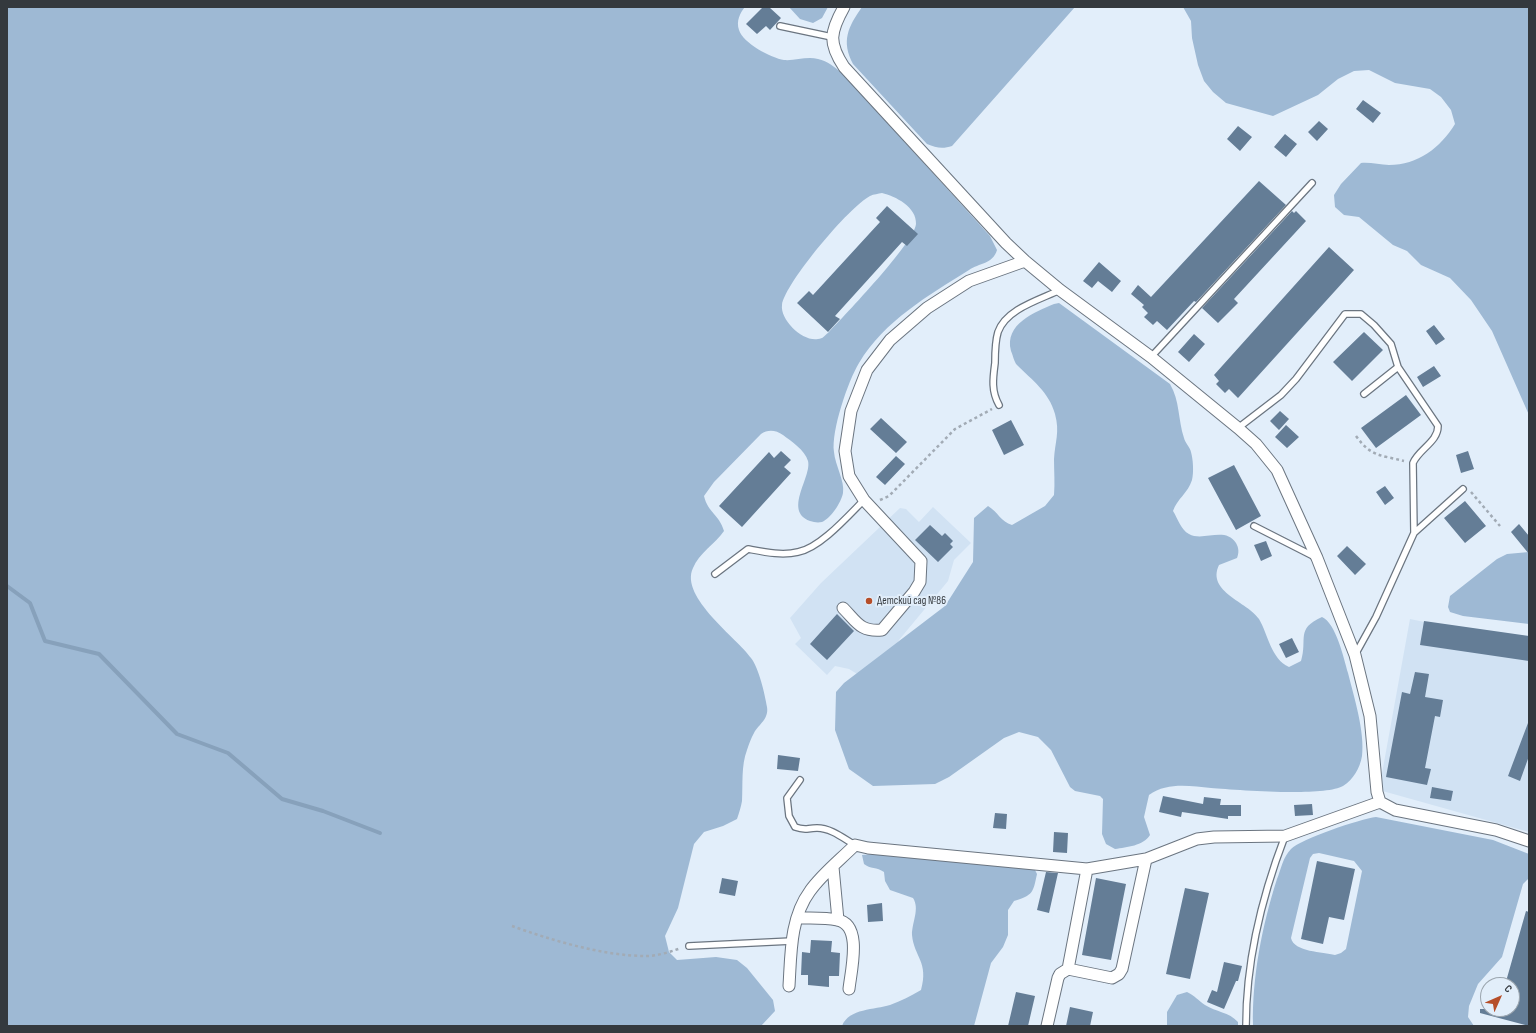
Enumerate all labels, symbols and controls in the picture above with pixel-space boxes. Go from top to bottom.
place label: Детский сад №86 [877,594,946,608]
marker: Детский сад №86 [864,596,874,606]
north arrow [1480,977,1520,1017]
text: С [1502,982,1515,995]

